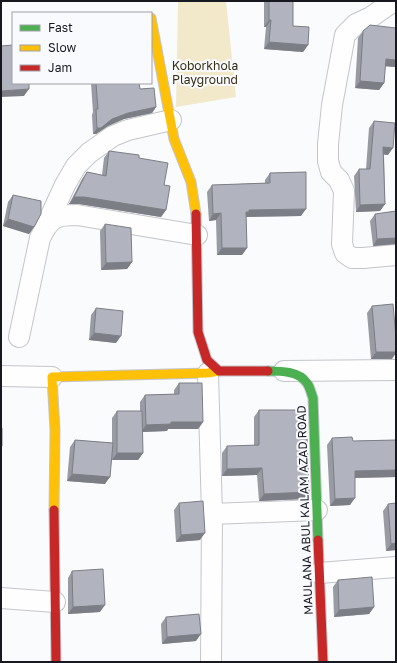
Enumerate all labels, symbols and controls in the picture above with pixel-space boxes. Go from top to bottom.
legend [12,12,152,84]
text: Fast [48,20,73,35]
text: Slow [48,40,76,55]
park label: Koborkhola Playground [172,58,238,87]
text: Jam [48,60,72,75]
street label: MAULANA ABUL KALAM AZAD ROAD [293,405,316,615]

